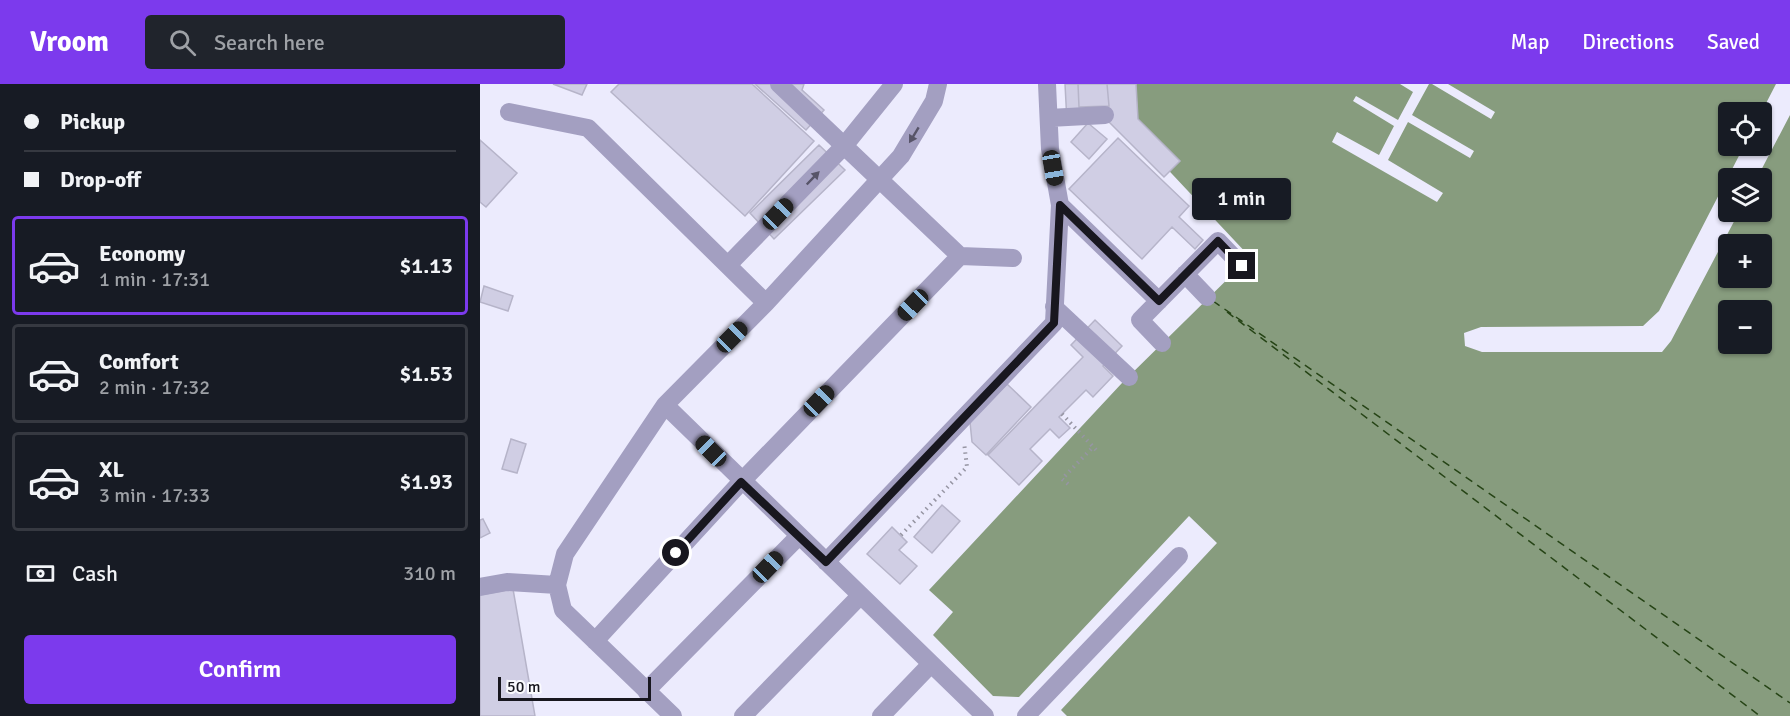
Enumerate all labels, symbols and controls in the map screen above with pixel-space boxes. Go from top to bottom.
search box [145,15,565,69]
text: Vroom [30,25,109,59]
icon: search [166,26,199,59]
text: Search here [214,29,325,56]
text: Map [1511,29,1549,55]
text: Directions [1582,29,1674,55]
text: Saved [1707,29,1760,55]
map controls [1718,102,1772,354]
button: locate [1718,102,1772,156]
text: Pickup [60,108,125,135]
one-way arrow [908,127,919,143]
car [1041,149,1065,187]
text: Drop-off [60,166,141,193]
button: layers [1718,168,1772,222]
one-way arrow [805,172,819,186]
callout: 1 min [1192,179,1292,221]
text: 1 min [1218,186,1265,211]
car [759,195,797,233]
button: + [1718,234,1772,288]
icon: car [27,239,81,293]
text: Economy [99,240,185,267]
text: $1.13 [399,252,453,279]
route end [1228,252,1255,279]
text: 1 min · 17:31 [99,267,210,292]
car [894,286,932,324]
button: − [1718,300,1772,354]
car [713,318,751,356]
icon: car [27,347,81,401]
text: Comfort [99,348,179,375]
text: $1.53 [399,360,453,387]
text: 2 min · 17:32 [99,375,210,400]
car [800,382,838,420]
car [692,432,730,470]
icon: car [27,455,81,509]
text: XL [99,456,124,483]
text: $1.93 [399,468,453,495]
text: 3 min · 17:33 [99,483,210,508]
route start [662,539,689,566]
car [749,548,787,586]
icon: cash [24,557,57,590]
text: Cash [72,560,118,587]
text: 310 m [403,561,456,586]
button: Confirm [24,635,456,704]
scale bar [498,674,651,702]
text: 50 m [507,677,541,697]

